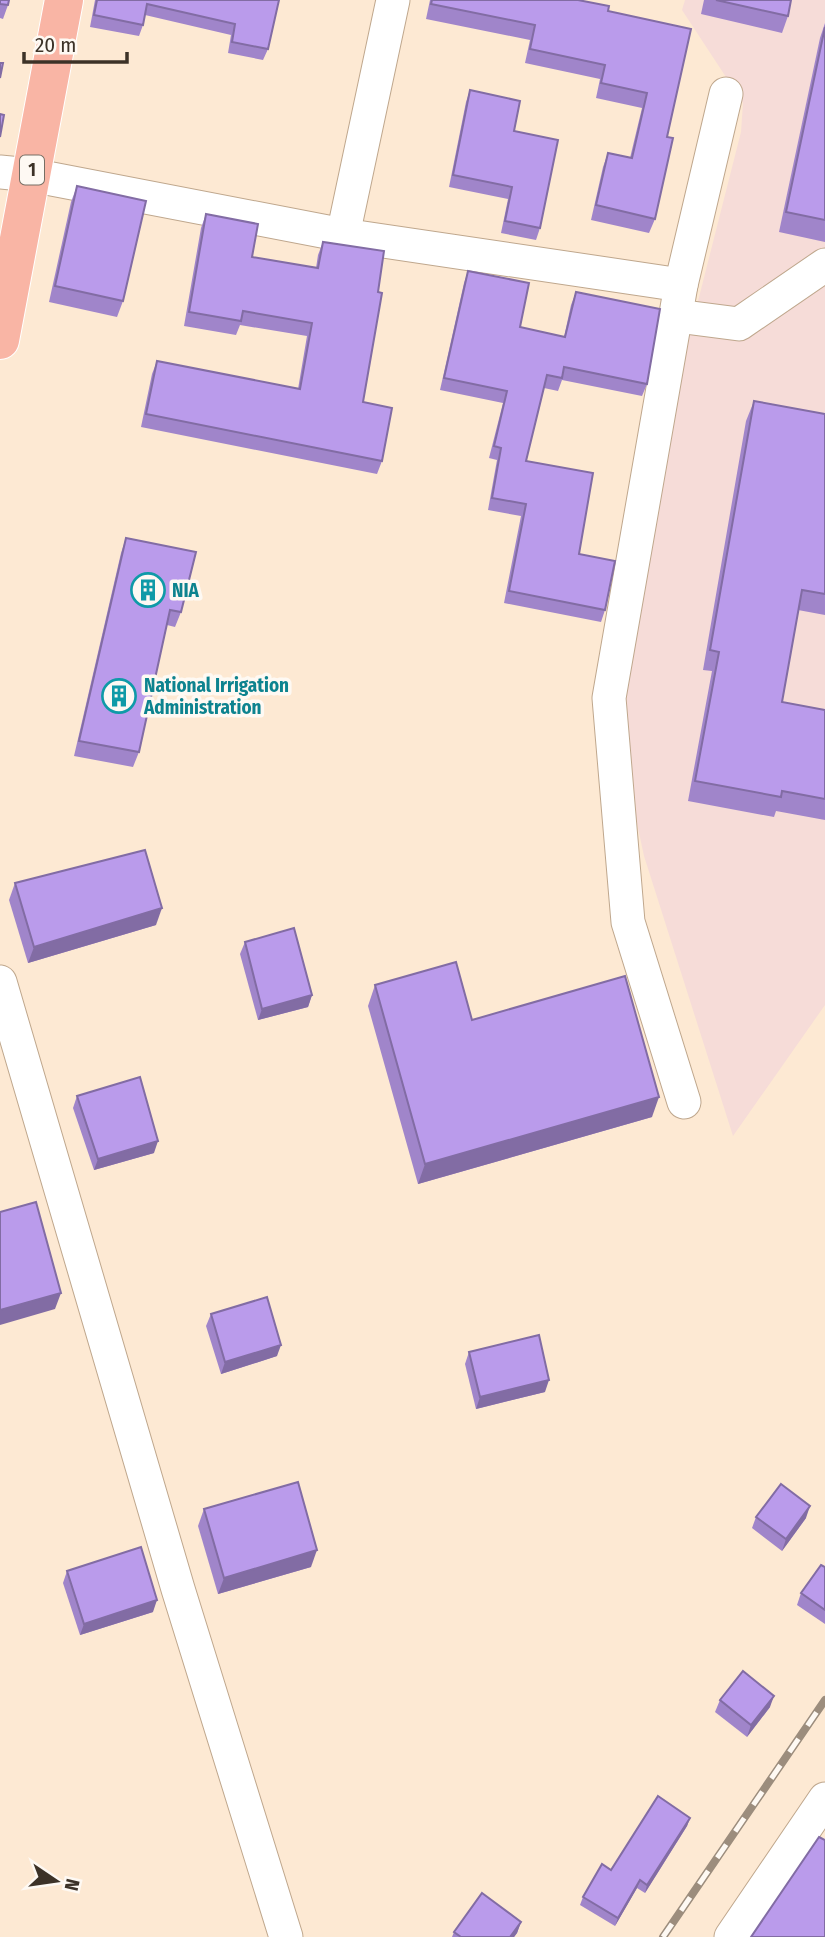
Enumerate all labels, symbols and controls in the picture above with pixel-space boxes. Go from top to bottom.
scale bar [24,21,128,65]
text: 20 m [35,32,76,58]
road number: 1 [20,155,44,184]
building icon: NIA [129,571,167,609]
place label: NIA [172,579,199,602]
place label: National Irrigation Administration [143,674,289,719]
building icon: National Irrigation Administration [100,677,138,715]
north arrow [21,1846,91,1916]
text: N [60,1877,85,1893]

